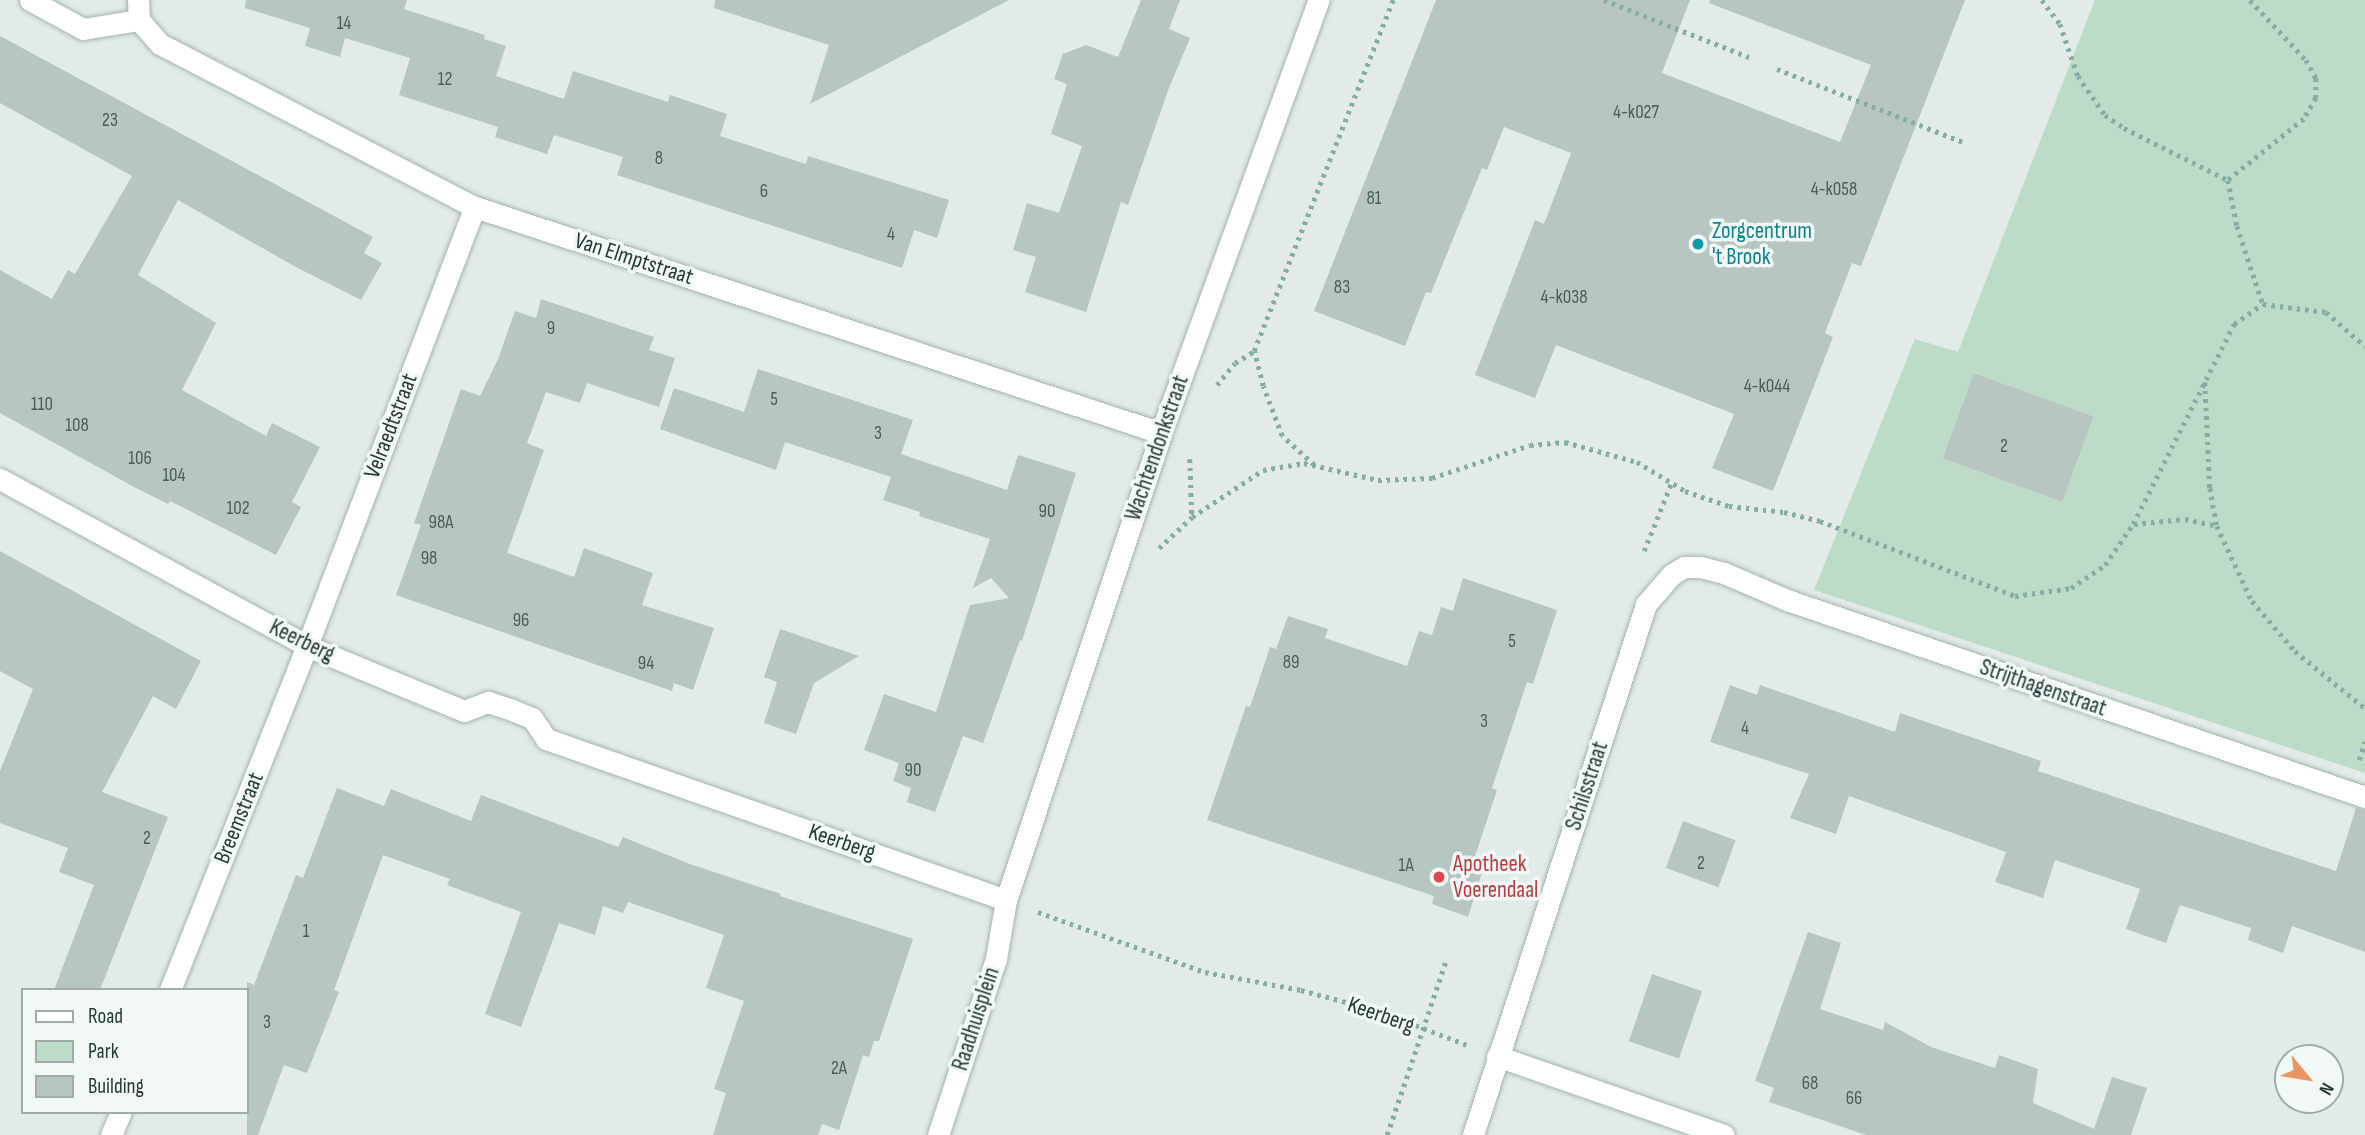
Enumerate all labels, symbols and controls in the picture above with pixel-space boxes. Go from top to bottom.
house number: 14 [337,13,351,35]
house number: 12 [438,69,452,91]
house number: 4-k027 [1613,102,1659,124]
house number: 23 [102,110,118,132]
house number: 8 [655,148,663,170]
house number: 4-k058 [1811,179,1857,201]
house number: 6 [760,181,768,203]
house number: 81 [1367,188,1381,210]
place label: Zorgcentrum 't Brook [1712,217,1812,271]
house number: 4 [887,224,895,246]
street label: Van Elmptstraat [571,227,697,291]
marker: Zorgcentrum 't Brook [1690,236,1706,252]
house number: 83 [1334,277,1350,299]
house number: 4-k038 [1541,287,1587,309]
house number: 9 [547,318,555,340]
street label: Velraedtstraat [358,370,424,482]
street label: Wachtendonkstraat [1119,372,1195,524]
house number: 4-k044 [1744,376,1790,398]
house number: 5 [770,389,778,411]
house number: 110 [31,394,53,416]
house number: 108 [65,415,89,437]
house number: 3 [874,423,882,445]
house number: 2 [2000,436,2008,458]
house number: 106 [128,448,152,470]
house number: 104 [162,465,186,487]
house number: 102 [227,498,249,520]
house number: 90 [1039,501,1055,523]
house number: 98A [429,512,453,534]
house number: 98 [421,548,437,570]
house number: 96 [513,610,529,632]
street label: Keerberg [265,613,339,669]
house number: 5 [1508,631,1516,653]
house number: 89 [1283,652,1299,674]
house number: 94 [638,653,654,675]
street label: Strijthagenstraat [1976,653,2110,723]
house number: 3 [1480,711,1488,733]
house number: 4 [1741,718,1749,740]
street label: Schilsstraat [1560,738,1614,834]
house number: 90 [905,760,921,782]
street label: Breemstraat [208,768,270,868]
street label: Keerberg [805,818,879,866]
house number: 2 [143,828,151,850]
place label: Apotheek Voerendaal [1453,850,1538,904]
house number: 2 [1697,853,1705,875]
house number: 1A [1398,855,1414,877]
marker: Apotheek Voerendaal [1431,869,1447,885]
house number: 1 [303,921,309,943]
street label: Raadhuisplein [946,964,1006,1074]
legend [21,988,248,1114]
street label: Keerberg [1344,991,1418,1039]
text: Road [88,1004,123,1029]
house number: 3 [263,1012,271,1034]
text: Park [88,1039,119,1064]
north arrow [2274,1044,2344,1114]
house number: 2A [831,1058,847,1080]
house number: 68 [1802,1073,1818,1095]
text: Building [88,1074,144,1099]
text: N [2313,1079,2338,1099]
house number: 66 [1846,1088,1862,1110]

